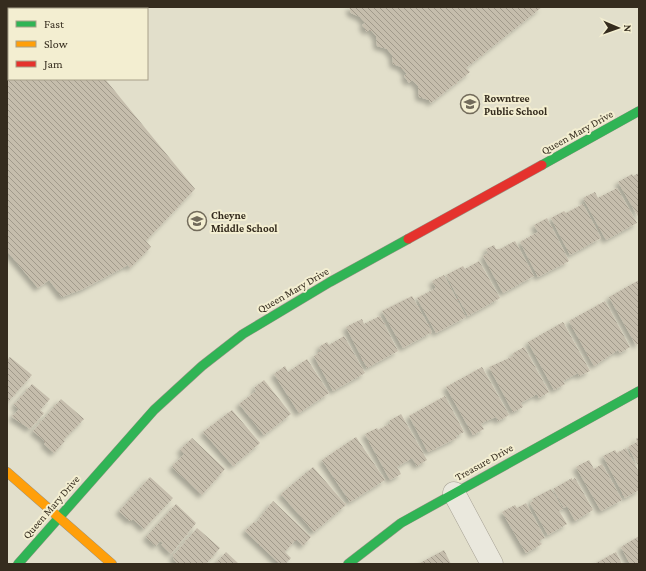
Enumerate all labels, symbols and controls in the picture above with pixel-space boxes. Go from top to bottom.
legend [8,8,148,80]
north arrow [598,8,638,48]
text: Fast [44,17,65,31]
text: N [622,24,634,33]
text: Slow [44,37,68,51]
text: Jam [43,57,63,71]
place label: Rowntree Public School [484,92,548,117]
school or university icon: Rowntree Public School [459,93,481,115]
street label: Queen Mary Drive [539,107,616,158]
place label: Cheyne Middle School [211,209,278,234]
school or university icon: Cheyne Middle School [186,210,208,232]
street label: Queen Mary Drive [255,265,331,316]
street label: Treasure Drive [453,441,515,483]
street label: Queen Mary Drive [20,473,83,542]

